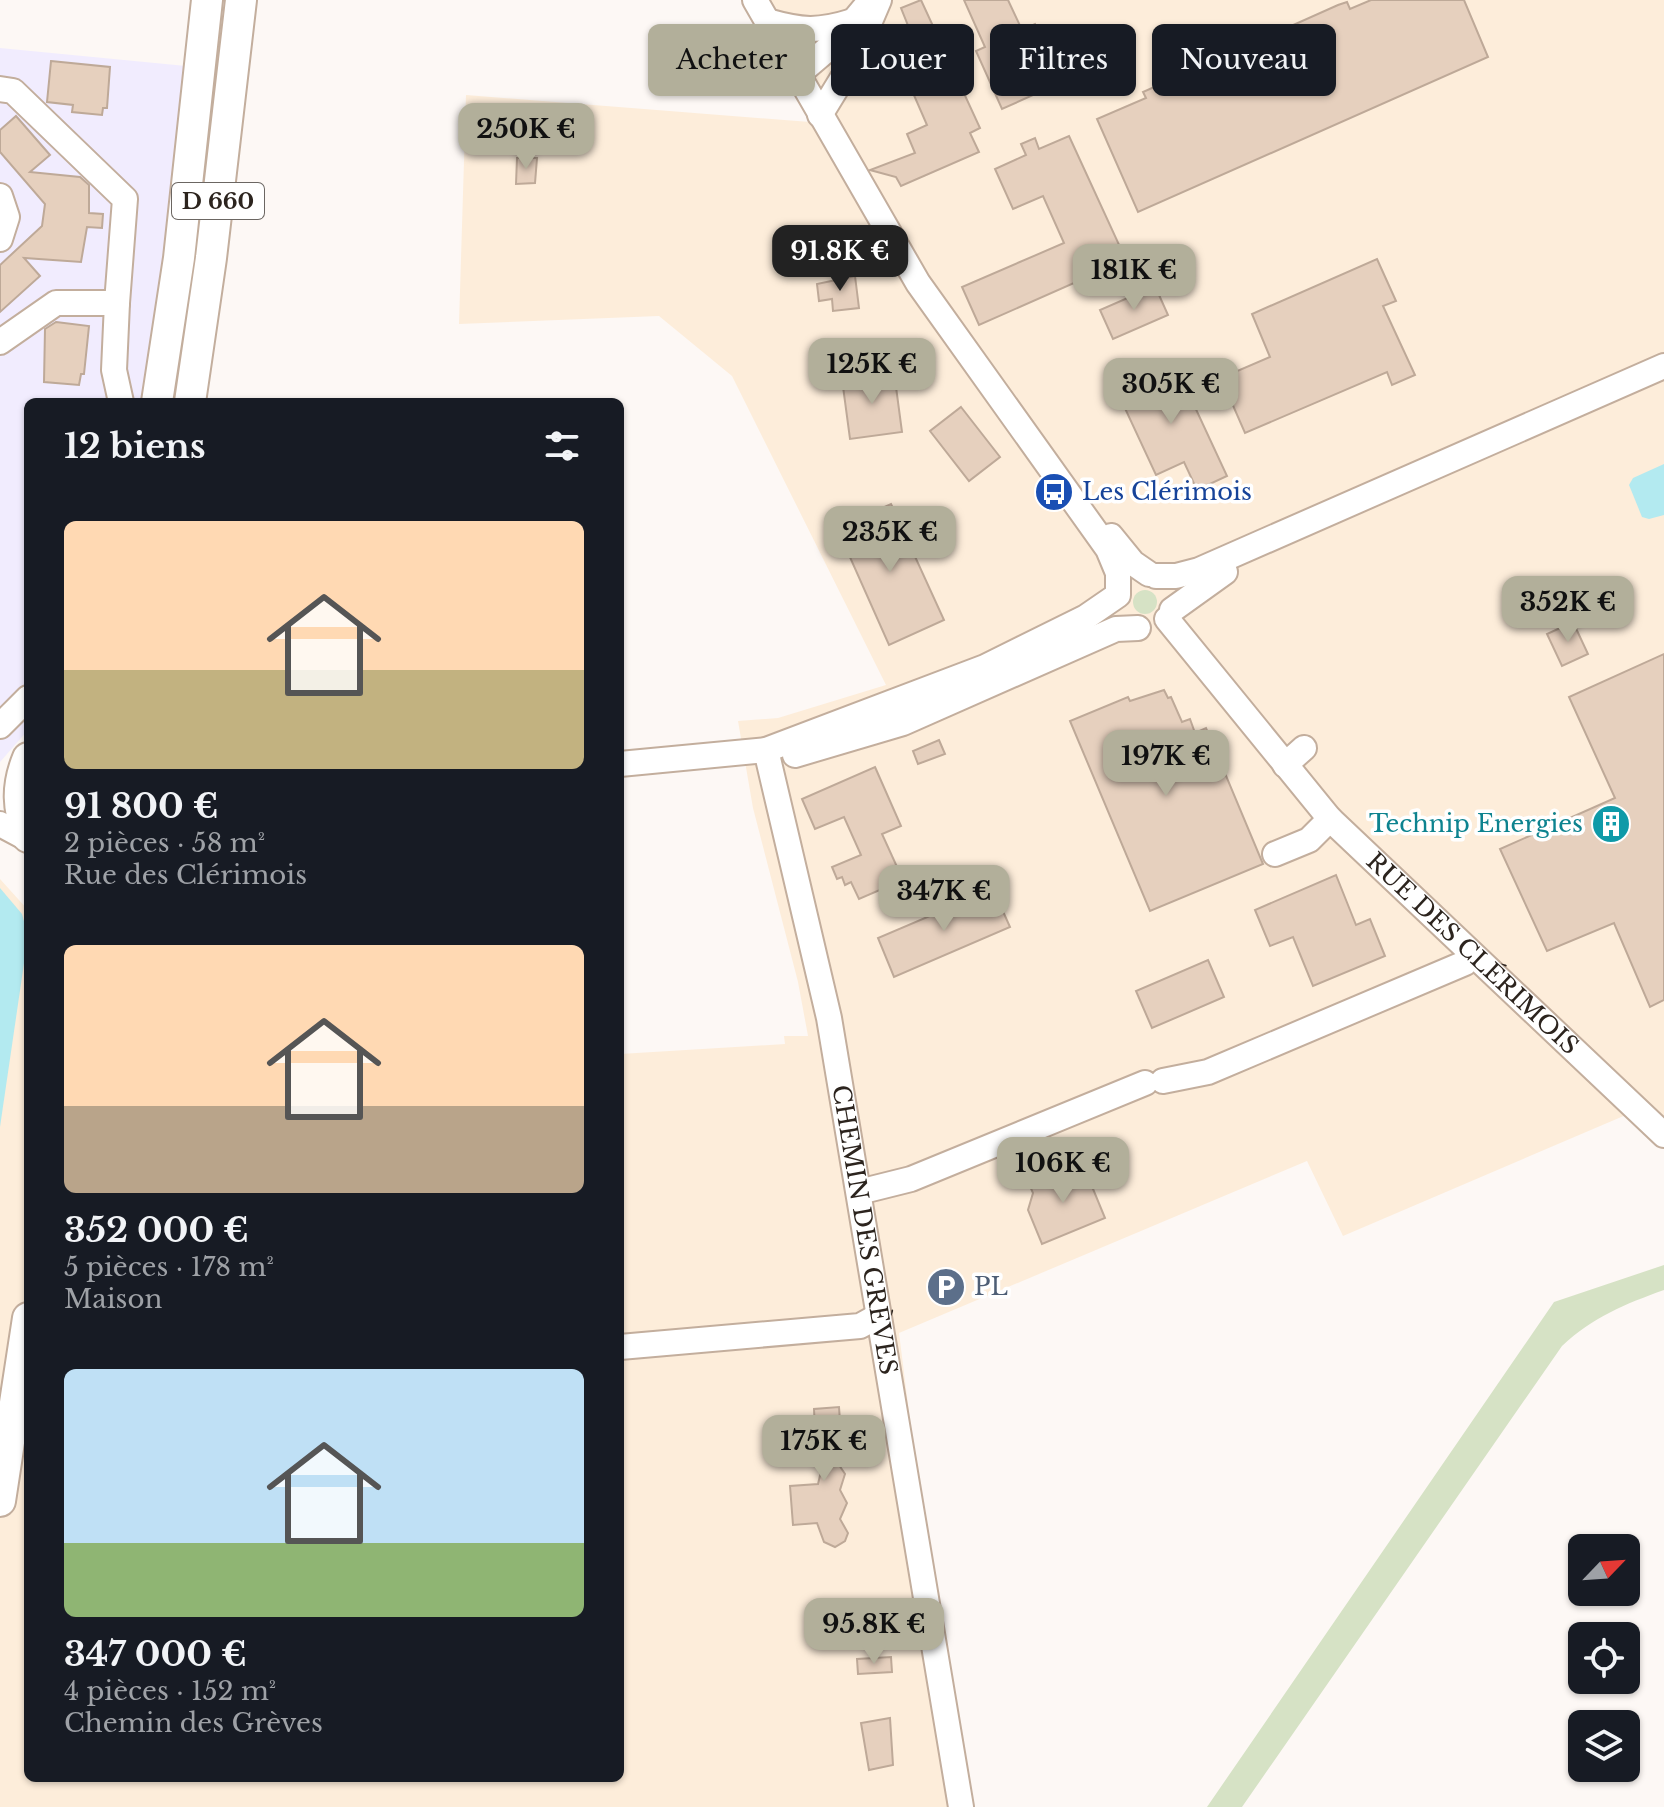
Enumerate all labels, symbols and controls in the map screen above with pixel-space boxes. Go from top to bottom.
chip: Acheter [648,24,815,96]
chip: Louer [831,24,974,96]
chip: Filtres [990,24,1136,96]
chip: Nouveau [1152,24,1336,96]
pin: 250K € [461,103,591,171]
text: 250K € [476,113,576,145]
road number: D 660 [172,183,264,219]
pin: 91.8K € [766,225,914,293]
text: 91.8K € [790,235,890,267]
pin: 181K € [1069,244,1199,312]
text: 181K € [1091,254,1177,286]
pin: 125K € [807,338,937,406]
text: 125K € [826,348,918,380]
pin: 305K € [1106,358,1236,426]
text: 305K € [1121,368,1221,400]
icon: filters [540,424,584,468]
text: 12 biens [64,425,206,467]
bus stop icon: Les Clérimois [1033,471,1075,513]
place label: Les Clérimois [1082,477,1252,506]
pin: 235K € [825,506,955,574]
text: 235K € [842,516,938,548]
icon: home [252,573,396,717]
pin: 352K € [1503,576,1633,644]
text: 352K € [1520,586,1616,618]
pin: 197K € [1101,730,1231,798]
text: 197K € [1121,740,1211,772]
text: 91 800 € [64,785,219,827]
building icon: Technip Energies [1590,803,1632,845]
place label: Technip Energies [1369,809,1583,838]
text: 2 pièces · 58 m² [64,827,265,859]
street label: RUE DES CLÉRIMOIS [1361,846,1585,1060]
text: Rue des Clérimois [64,859,307,891]
pin: 347K € [879,865,1009,933]
text: 347K € [897,875,991,907]
icon: home [252,997,396,1141]
street label: CHEMIN DES GRÈVES [826,1083,903,1377]
pin: 106K € [998,1137,1128,1205]
text: 106K € [1015,1147,1111,1179]
text: 352 000 € [64,1209,249,1251]
text: 5 pièces · 178 m² [64,1251,274,1283]
parking icon: PL [925,1266,967,1308]
place label: PL [974,1272,1008,1301]
text: Maison [64,1283,162,1315]
pin: 175K € [759,1415,889,1483]
icon: home [252,1421,396,1565]
text: 175K € [780,1425,868,1457]
north arrow [1568,1534,1640,1606]
map controls [1568,1534,1640,1782]
pin: 95.8K € [800,1598,948,1666]
text: 95.8K € [822,1608,926,1640]
button: locate [1568,1622,1640,1694]
text: 347 000 € [64,1633,247,1675]
text: 4 pièces · 152 m² [64,1675,276,1707]
text: Chemin des Grèves [64,1707,323,1739]
button: layers [1568,1710,1640,1782]

